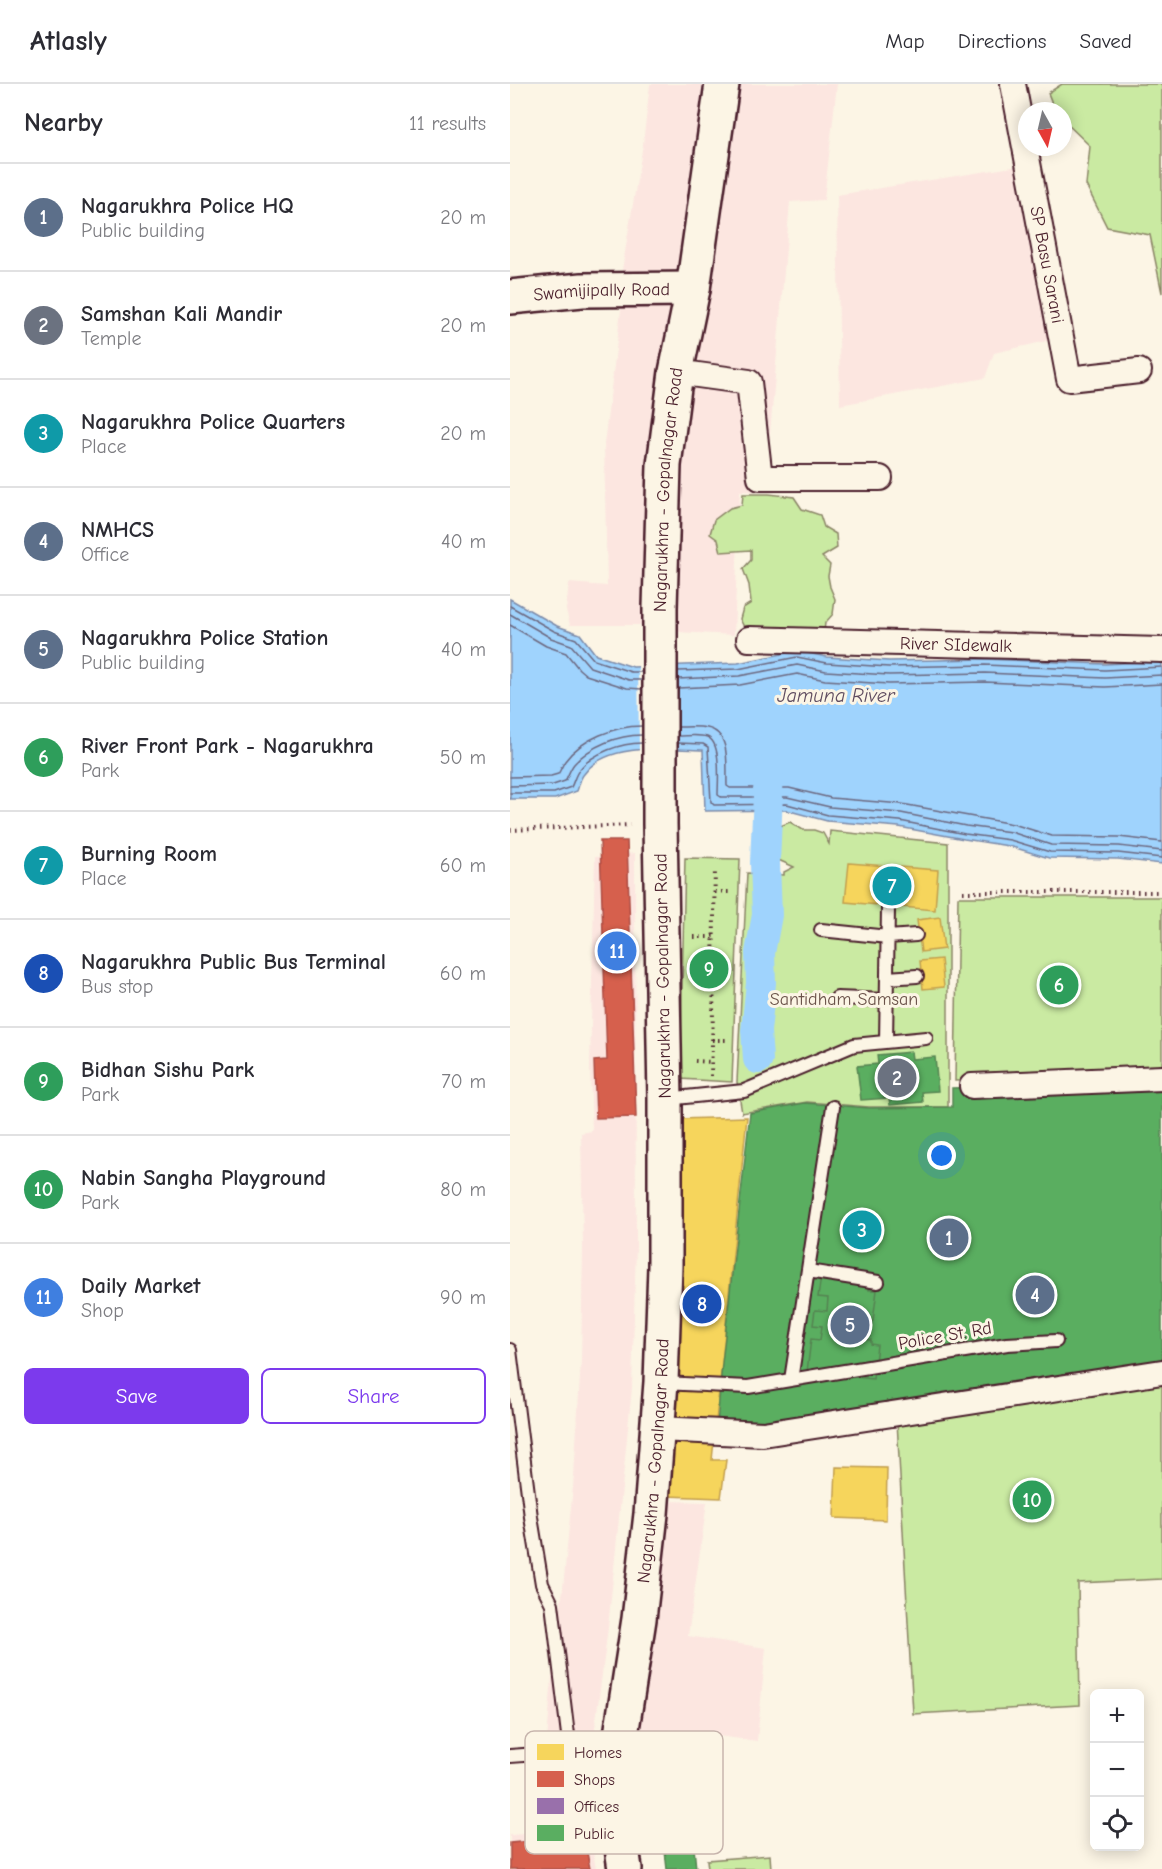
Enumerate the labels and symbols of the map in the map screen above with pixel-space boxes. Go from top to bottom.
north arrow [1018,102,1072,156]
street label: SP Basu Sarani [1026,205,1069,325]
street label: Swamijipally Road [533,279,670,305]
street label: Nagarukhra - Gopalnagar Road [649,366,687,612]
street label: River SIdewalk [900,633,1013,657]
water label: Jamuna River [776,684,896,707]
street label: Nagarukhra - Gopalnagar Road [650,853,676,1099]
pin: 7 [872,864,911,908]
pin: 11 [598,928,636,974]
pin: 9 [690,946,728,992]
pin: 6 [1040,962,1078,1008]
park label: Santidham Samsan [770,989,918,1010]
pin: 2 [878,1056,916,1100]
your location [927,1141,956,1170]
pin: 3 [842,1208,882,1252]
pin: 1 [930,1216,968,1260]
pin: 4 [1016,1272,1054,1318]
pin: 8 [682,1282,722,1326]
pin: 5 [830,1302,870,1348]
street label: Police St. Rd [897,1317,993,1355]
street label: Nagarukhra - Gopalnagar Road [633,1338,673,1584]
pin: 10 [1012,1478,1052,1522]
legend [525,1731,723,1854]
text: Homes [574,1744,622,1762]
text: Shops [574,1771,615,1789]
text: Offices [574,1798,620,1816]
text: Public [574,1825,615,1843]

